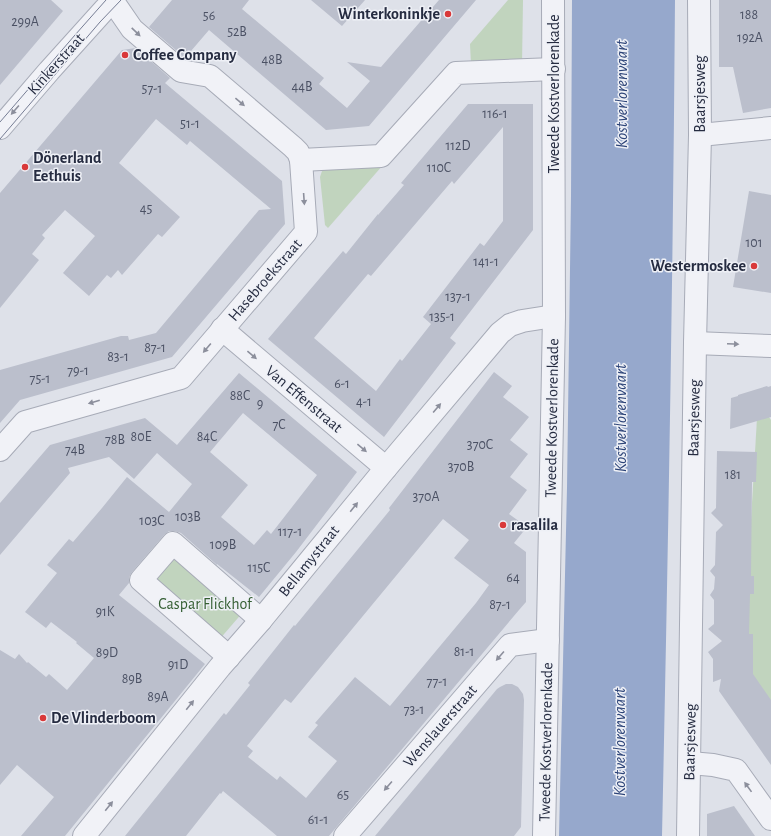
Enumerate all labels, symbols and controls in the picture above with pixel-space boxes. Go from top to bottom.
place label: Winterkoninkje [338,6,440,23]
house number: 188 [740,8,758,22]
house number: 56 [203,9,215,23]
marker: Winterkoninkje [443,9,453,19]
street label: Tweede Kostverlorenkade [546,14,562,174]
house number: 299A [11,15,39,29]
house number: 52B [227,25,247,39]
one-way arrow [131,28,141,37]
street label: Kinkerstraat [24,30,88,98]
house number: 192A [737,31,763,45]
water label: Kostverlorenvaart [613,39,630,148]
place label: Coffee Company [133,47,237,64]
marker: Coffee Company [120,50,130,60]
house number: 48B [262,53,282,67]
street label: Baarsjesweg [692,55,709,133]
house number: 44B [292,80,313,94]
house number: 57-1 [142,82,162,96]
one-way arrow [235,97,245,106]
one-way arrow [11,105,20,116]
house number: 116-1 [482,107,508,121]
house number: 51-1 [180,117,200,131]
house number: 112D [445,139,471,153]
place label: Dönerland Eethuis [33,150,102,184]
house number: 110C [427,161,451,175]
marker: Dönerland Eethuis [20,162,30,172]
one-way arrow [300,193,307,205]
house number: 45 [140,202,152,216]
street label: Hasebroekstraat [225,236,305,324]
house number: 101 [745,236,763,250]
house number: 141-1 [473,255,499,269]
place label: Westermoskee [650,258,746,274]
marker: Westermoskee [749,261,759,271]
house number: 137-1 [445,290,471,304]
house number: 135-1 [429,310,455,324]
street label: Tweede Kostverlorenkade [543,338,561,498]
house number: 87-1 [144,341,166,355]
one-way arrow [727,341,739,348]
one-way arrow [202,343,211,353]
house number: 83-1 [107,350,129,364]
one-way arrow [247,350,257,359]
street label: Van Effenstraat [263,362,345,436]
water label: Kostverlorenvaart [612,363,629,472]
house number: 79-1 [67,364,89,378]
house number: 75-1 [30,372,50,386]
house number: 6-1 [334,377,350,391]
street label: Baarsjesweg [685,379,704,457]
house number: 88C [230,389,250,403]
house number: 4-1 [356,395,372,409]
house number: 9 [257,397,263,411]
one-way arrow [88,399,100,405]
one-way arrow [432,403,441,412]
house number: 7C [272,418,286,432]
house number: 80E [131,430,152,444]
house number: 84C [197,430,217,444]
house number: 78B [105,433,125,447]
house number: 370C [467,438,493,452]
house number: 74B [65,443,85,457]
one-way arrow [357,443,367,452]
house number: 370B [448,460,474,474]
house number: 181 [725,468,741,482]
house number: 370A [412,490,440,504]
one-way arrow [349,502,358,513]
house number: 103B [175,510,201,524]
house number: 103C [139,514,165,528]
place label: rasalila [511,517,559,533]
marker: rasalila [498,520,508,530]
street label: Bellamystraat [276,522,343,600]
house number: 117-1 [278,525,302,539]
house number: 109B [210,538,236,552]
house number: 115C [248,561,270,575]
house number: 64 [506,571,520,585]
park label: Caspar Flickhof [158,596,253,612]
house number: 87-1 [489,598,511,612]
house number: 91K [95,605,115,619]
house number: 81-1 [454,645,474,659]
house number: 89D [96,646,118,660]
one-way arrow [496,651,505,661]
house number: 91D [168,658,188,672]
street label: Tweede Kostverlorenkade [537,662,555,822]
house number: 89B [122,672,142,686]
house number: 77-1 [427,675,447,689]
street label: Wenslauerstraat [400,682,480,770]
water label: Kostverlorenvaart [611,687,628,796]
house number: 89A [147,690,169,704]
one-way arrow [186,699,195,710]
house number: 73-1 [404,703,424,717]
street label: Baarsjesweg [681,703,700,781]
place label: De Vlinderboom [51,710,156,726]
marker: De Vlinderboom [38,713,48,723]
one-way arrow [383,781,392,792]
one-way arrow [744,782,752,792]
house number: 65 [337,788,349,802]
one-way arrow [104,800,113,811]
house number: 61-1 [308,813,328,827]

